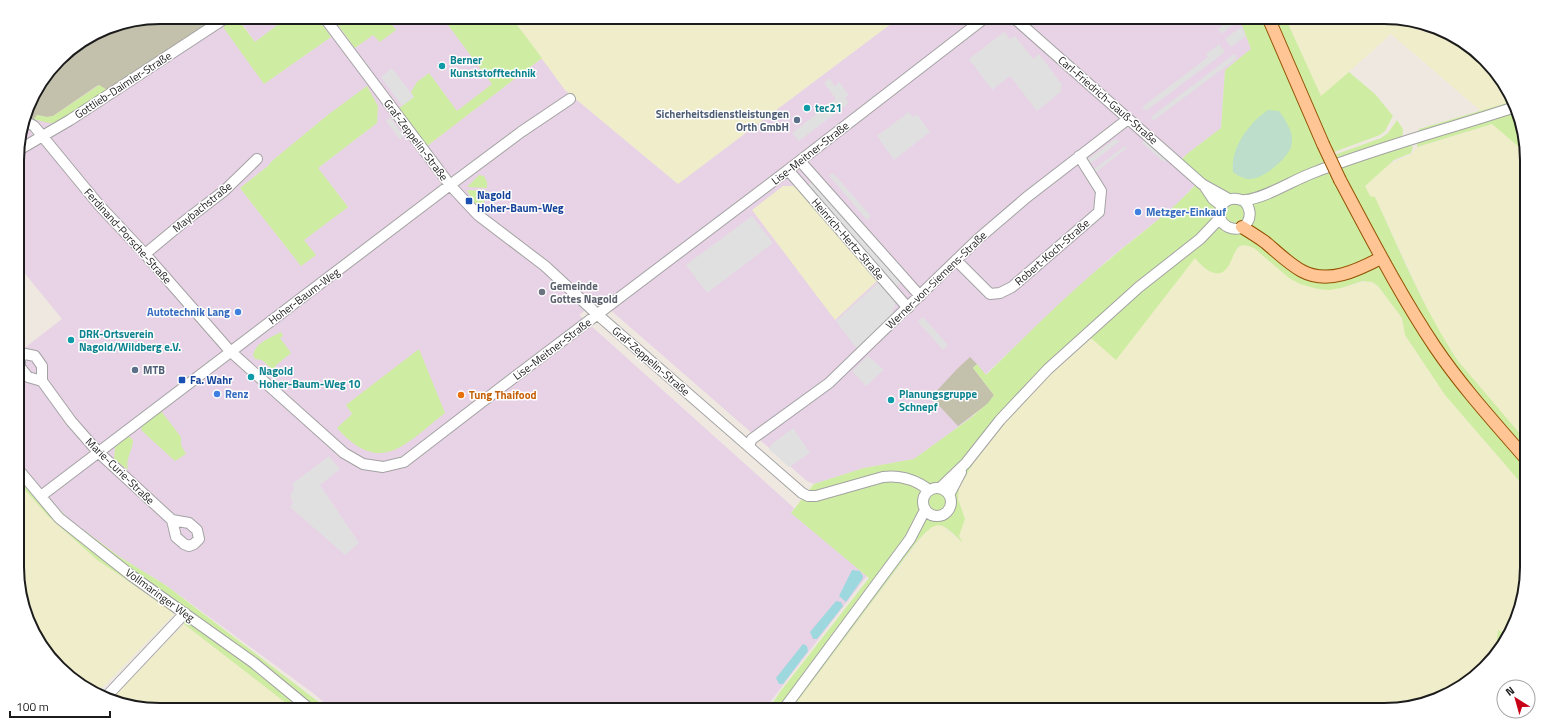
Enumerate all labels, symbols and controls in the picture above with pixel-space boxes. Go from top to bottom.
street label: Gottlieb-Daimler-Straße [72,47,175,122]
place label: Berner Kunststofftechnik [450,52,536,81]
street label: Carl-Friedrich-Gauß-Straße [1055,52,1162,148]
marker: Berner Kunststofftechnik [437,61,447,71]
street label: Graf-Zeppelin-Straße [380,96,452,185]
place label: tec21 [815,100,842,116]
marker: tec21 [802,103,812,113]
place label: Sicherheitsdienstleistungen Orth GmbH [656,106,789,135]
marker: Sicherheitsdienstleistungen Orth GmbH [792,115,802,125]
street label: Lise-Meitner-Straße [768,117,852,188]
street label: Maybachstraße [169,178,235,236]
street label: Ferdinand-Porsche-Straße [81,185,176,288]
place label: Nagold Hoher-Baum-Weg [477,187,564,216]
street label: Heinrich-Hertz-Straße [808,195,888,284]
marker: Nagold Hoher-Baum-Weg [464,196,474,206]
place label: Metzger-Einkauf [1146,204,1226,220]
marker: Metzger-Einkauf [1133,207,1143,217]
street label: Robert-Koch-Straße [1011,215,1093,289]
street label: Werner-von-Siemens-Straße [882,227,990,333]
street label: Hoher-Baum-Weg [265,264,343,328]
place label: Gemeinde Gottes Nagold [550,278,618,307]
marker: Gemeinde Gottes Nagold [537,287,547,297]
place label: Autotechnik Lang [147,304,230,320]
marker: Autotechnik Lang [233,307,243,317]
street label: Lise-Meitner-Straße [509,314,595,384]
street label: Graf-Zeppelin-Straße [609,323,694,400]
place label: DRK-Ortsverein Nagold/Wildberg e.V. [79,326,181,355]
marker: DRK-Ortsverein Nagold/Wildberg e.V. [66,335,76,345]
place label: MTB [143,362,165,378]
place label: Nagold Hoher-Baum-Weg 10 [259,363,360,392]
marker: MTB [130,365,140,375]
place label: Fa. Wahr [190,372,232,388]
marker: Nagold Hoher-Baum-Weg 10 [246,372,256,382]
marker: Fa. Wahr [177,375,187,385]
place label: Renz [225,386,248,402]
place label: Planungsgruppe Schnepf [899,386,977,415]
place label: Tung Thaifood [469,387,537,403]
marker: Renz [212,389,222,399]
marker: Tung Thaifood [456,390,466,400]
marker: Planungsgruppe Schnepf [886,395,896,405]
street label: Marie-Curie-Straße [82,434,158,508]
street label: Vollmaringer Weg [122,564,198,626]
north arrow [1496,679,1536,719]
text: N [1502,682,1518,700]
scale bar [10,693,110,719]
text: 100 m [16,697,49,716]

